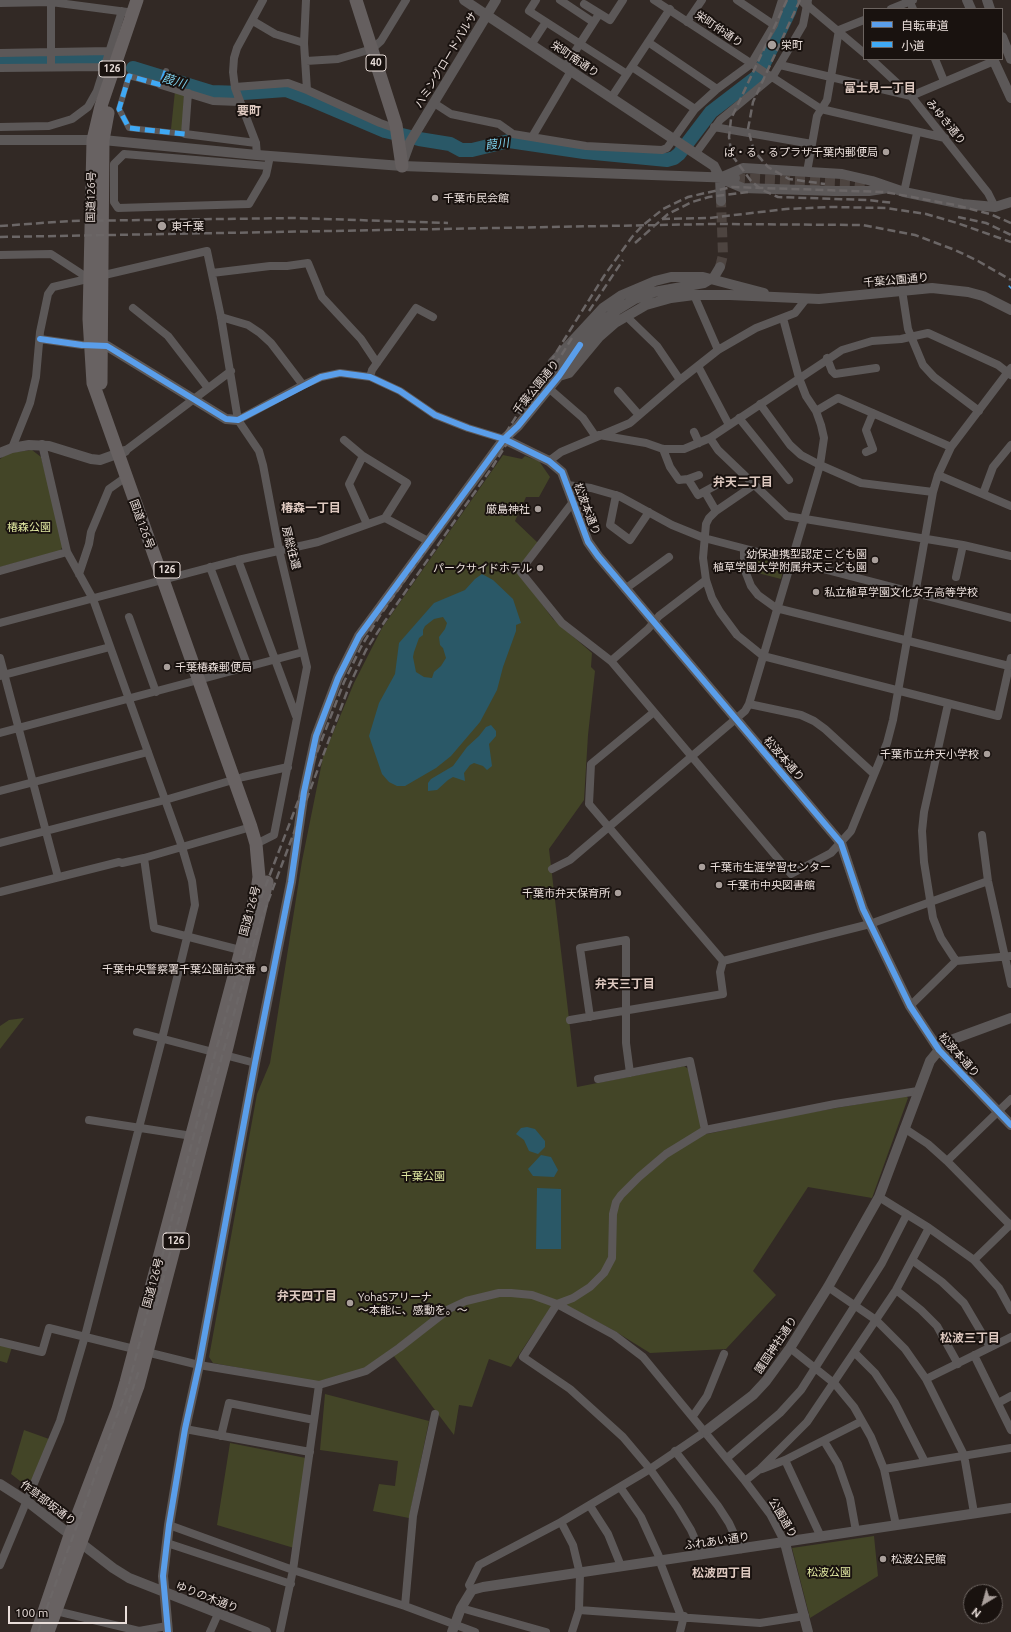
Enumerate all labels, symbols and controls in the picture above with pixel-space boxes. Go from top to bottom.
street label: 栄町仲通り [693,8,745,50]
legend [863,8,1003,60]
street label: ハミングロードパルサ [412,9,480,111]
text: 自転車道 [901,19,949,32]
street label: 栄町南通り [549,38,601,80]
place label: 栄町 [781,38,803,52]
marker: 栄町 [766,39,778,51]
text: 小道 [901,39,925,52]
road number: 40 [366,55,386,71]
road number: 126 [99,61,125,77]
water label: 葭川 [160,71,188,91]
district label: 富士見一丁目 [844,81,916,95]
street label: みゆき通り [924,96,968,148]
district label: 要町 [237,104,261,118]
water label: 葭川 [484,135,510,153]
place label: ぱ・る・るプラザ千葉内郵便局 [724,145,878,159]
marker: ぱ・る・るプラザ千葉内郵便局 [881,147,891,157]
street label: 国道126号 [84,171,98,223]
place label: 千葉市民会館 [443,191,509,205]
marker: 千葉市民会館 [430,193,440,203]
place label: 東千葉 [171,219,204,233]
marker: 東千葉 [156,220,168,232]
street label: 千葉公園通り [863,271,929,289]
street label: 千葉公園通り [510,357,562,417]
district label: 弁天二丁目 [713,475,773,489]
street label: 松波本通り [571,481,603,537]
street label: 国道126号 [127,497,157,551]
district label: 椿森一丁目 [281,501,341,515]
place label: 厳島神社 [486,502,530,516]
marker: 厳島神社 [533,504,543,514]
park label: 椿森公園 [7,520,51,534]
street label: 房総往還 [279,525,303,571]
place label: 幼保連携型認定こども園 植草学園大学附属弁天こども園 [713,547,867,573]
marker: 幼保連携型認定こども園 植草学園大学附属弁天こども園 [870,555,880,565]
place label: パークサイドホテル [433,561,532,575]
road number: 126 [154,562,180,578]
marker: パークサイドホテル [535,563,545,573]
place label: 私立植草学園文化女子高等学校 [824,585,978,599]
marker: 私立植草学園文化女子高等学校 [811,587,821,597]
place label: 千葉椿森郵便局 [175,660,252,674]
marker: 千葉椿森郵便局 [162,662,172,672]
street label: 松波本通り [761,734,807,784]
place label: 千葉市立弁天小学校 [880,747,979,761]
marker: 千葉市立弁天小学校 [982,749,992,759]
place label: 千葉市生涯学習センター [710,860,831,874]
marker: 千葉市生涯学習センター [697,862,707,872]
place label: 千葉市中央図書館 [727,878,815,892]
marker: 千葉市中央図書館 [714,880,724,890]
street label: 国道126号 [237,884,263,938]
place label: 千葉市弁天保育所 [522,886,610,900]
marker: 千葉市弁天保育所 [613,888,623,898]
place label: 千葉中央警察署千葉公園前交番 [102,962,256,976]
marker: 千葉中央警察署千葉公園前交番 [259,964,269,974]
district label: 弁天三丁目 [595,977,655,991]
street label: 松波本通り [936,1030,982,1080]
park label: 千葉公園 [401,1169,445,1183]
road number: 126 [163,1233,189,1249]
street label: 国道126号 [140,1256,166,1310]
district label: 弁天四丁目 [277,1289,337,1303]
place label: YohaSアリーナ ～本能に、感動を。～ [358,1290,468,1316]
marker: YohaSアリーナ ～本能に、感動を。～ [345,1298,355,1308]
street label: 護国神社通り [752,1314,800,1376]
district label: 松波三丁目 [940,1331,1000,1345]
street label: 作草部坂通り [18,1478,78,1528]
street label: 公園通り [766,1496,800,1540]
street label: ふれあい通り [683,1530,751,1552]
place label: 松波公民館 [891,1552,946,1566]
marker: 松波公民館 [878,1554,888,1564]
park label: 松波公園 [807,1565,851,1579]
district label: 松波四丁目 [692,1566,752,1580]
street label: ゆりの木通り [174,1579,240,1615]
north arrow [963,1584,1003,1624]
scale bar [10,1598,129,1624]
text: 100 m [15,1606,48,1619]
text: N [969,1606,983,1620]

